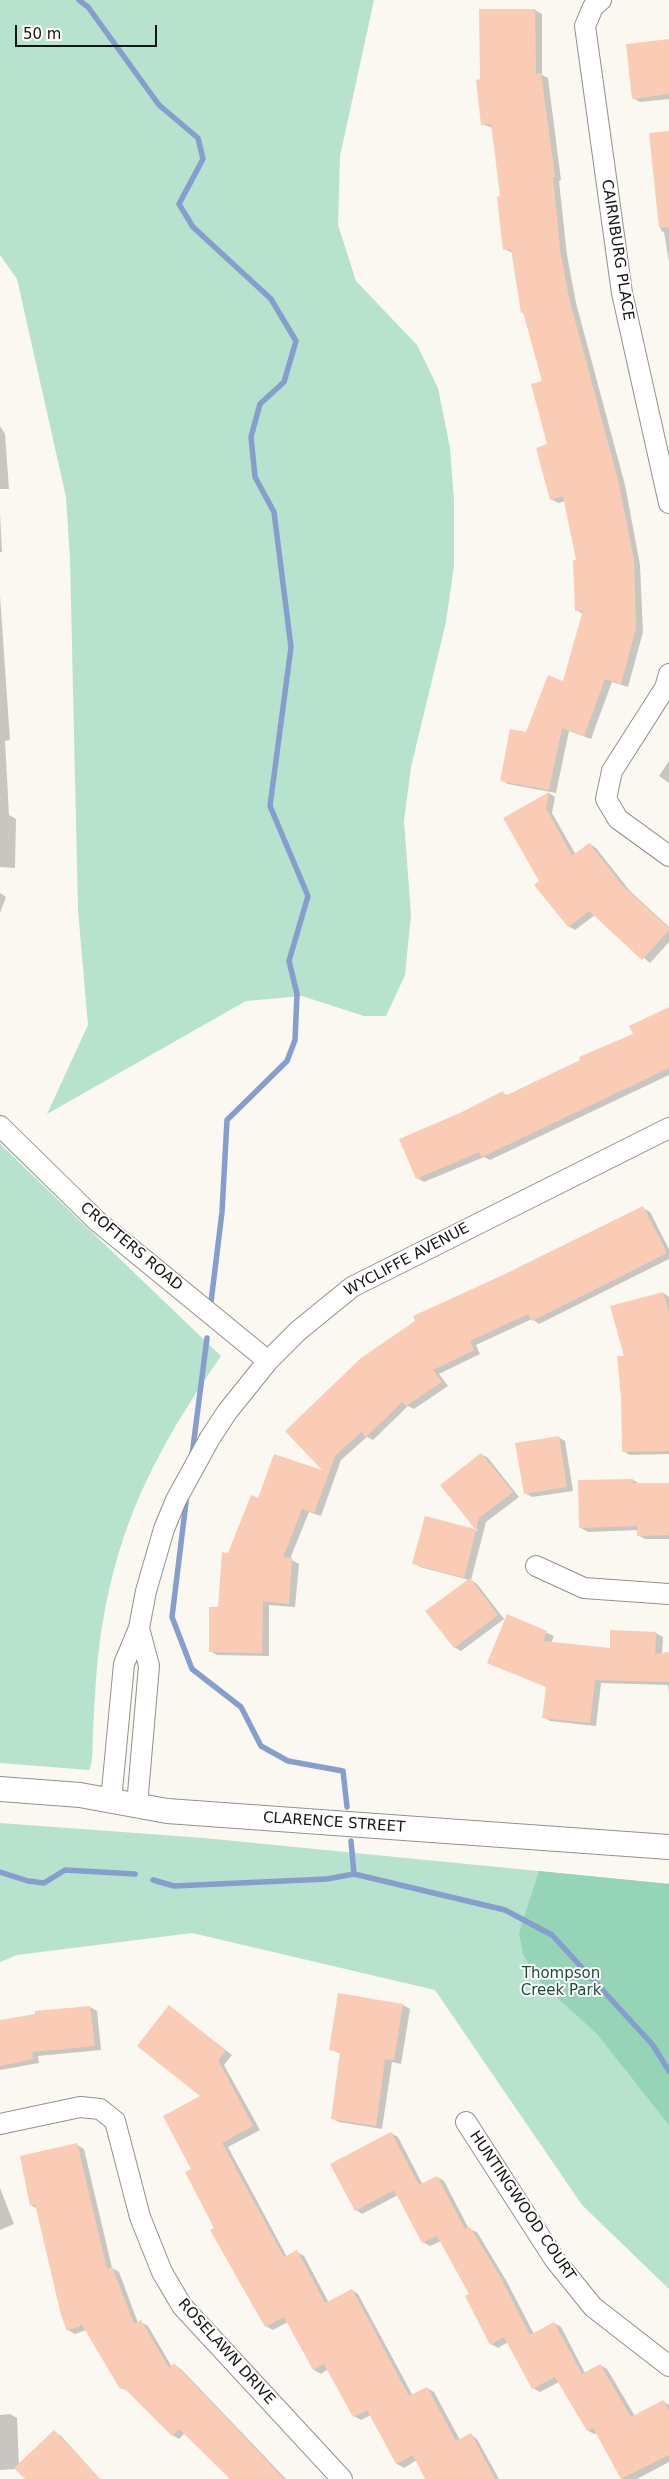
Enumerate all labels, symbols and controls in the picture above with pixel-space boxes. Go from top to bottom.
scale bar [18,15,160,47]
text: 50 m [23,25,61,43]
street label: CAIRNBURG PLACE [597,178,637,322]
street label: CROFTERS ROAD [76,1199,186,1295]
street label: WYCLIFFE AVENUE [342,1220,472,1300]
street label: CLARENCE STREET [262,1809,406,1837]
park label: Thompson Creek Park [521,1965,601,2000]
street label: HUNTINGWOOD COURT [465,2128,579,2284]
street label: ROSELAWN DRIVE [174,2295,278,2409]

